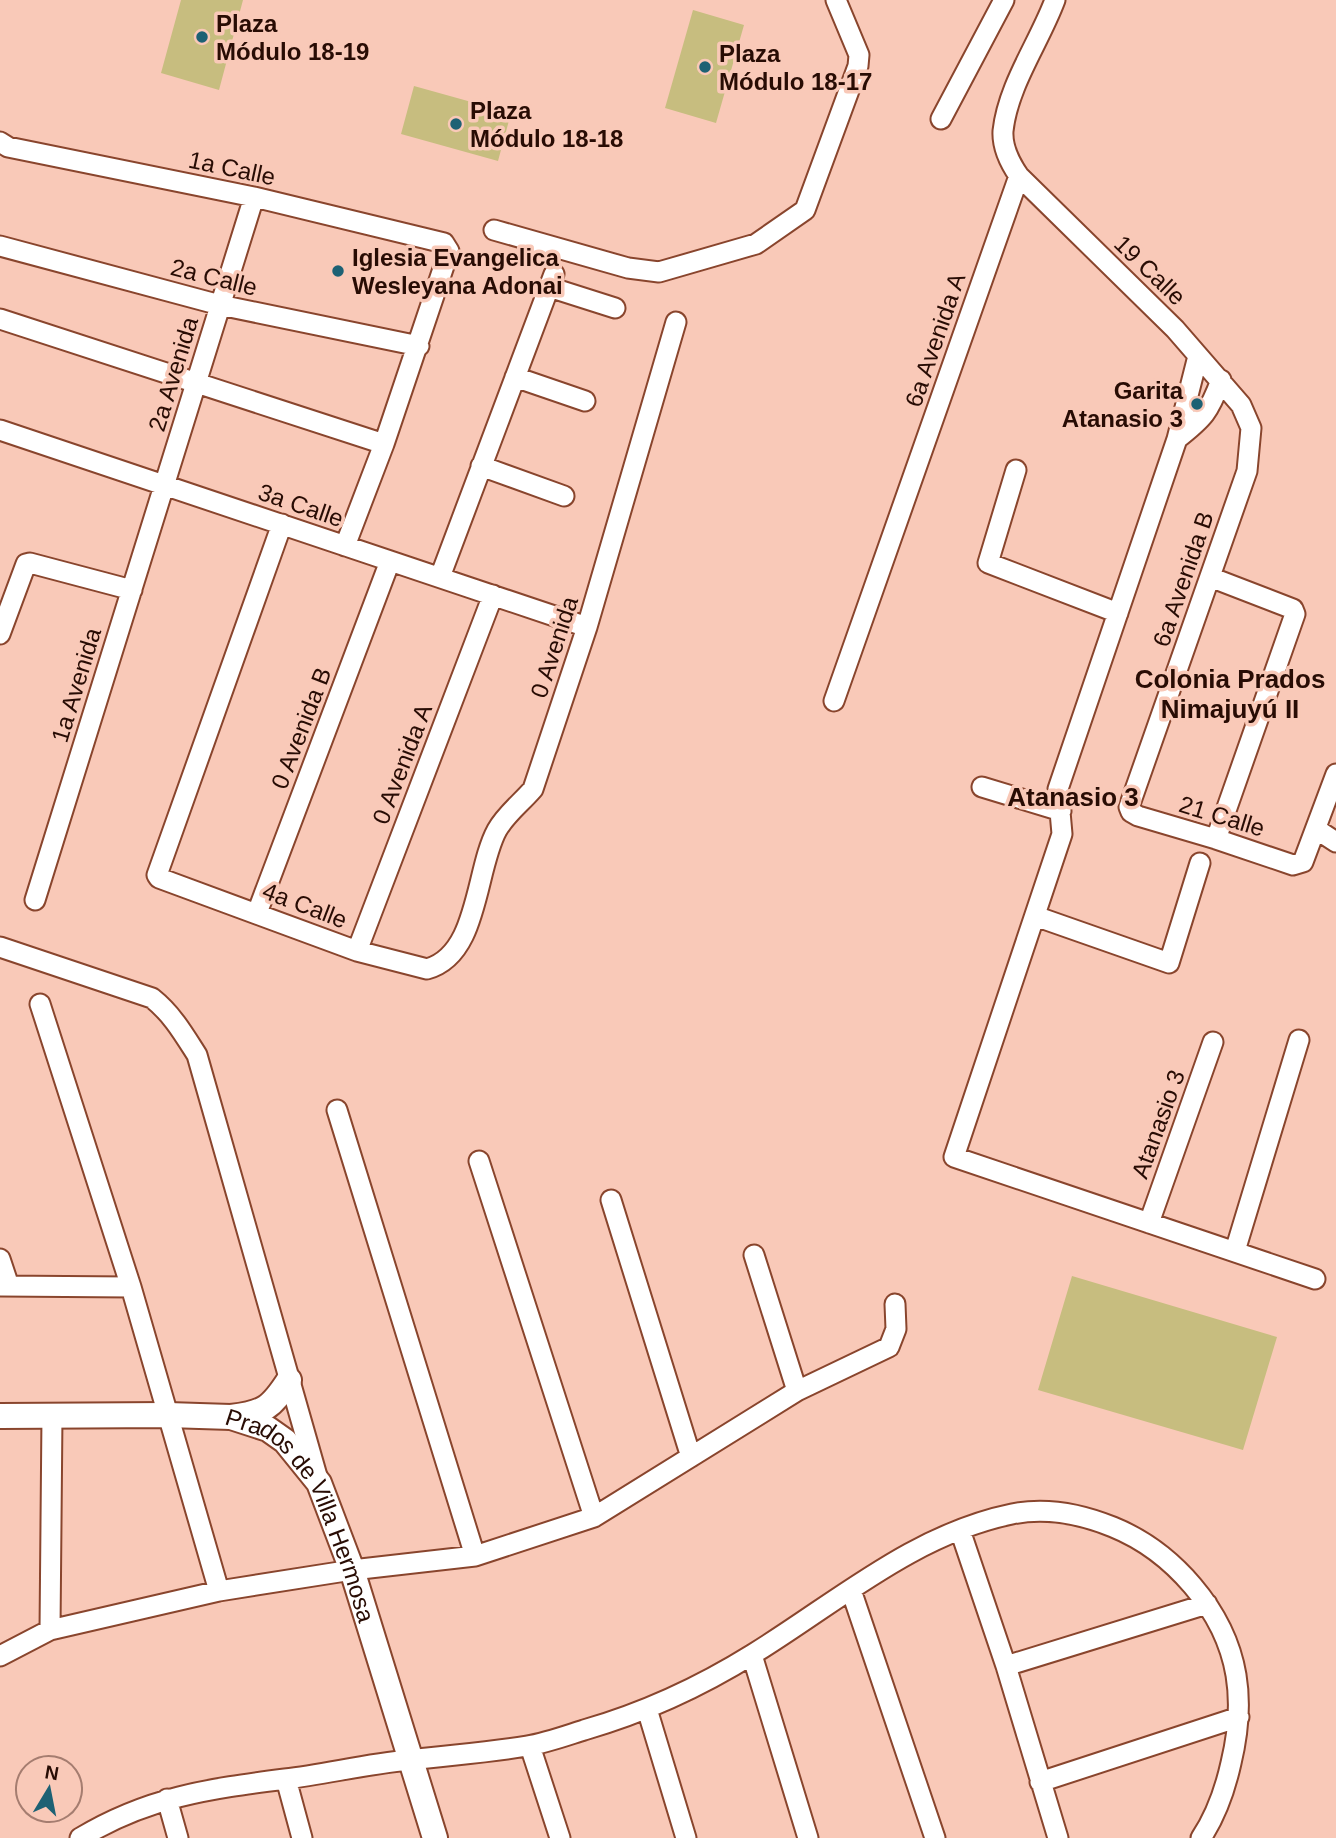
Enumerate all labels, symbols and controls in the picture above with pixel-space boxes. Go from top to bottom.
place label: Plaza Módulo 18-19 [216,10,369,65]
marker: Plaza Módulo 18-19 [194,29,210,45]
place label: Plaza Módulo 18-17 [719,40,872,95]
marker: Plaza Módulo 18-17 [697,59,713,75]
place label: Plaza Módulo 18-18 [470,97,623,152]
marker: Plaza Módulo 18-18 [448,116,464,132]
street label: 1a Calle [186,146,278,190]
street label: 19 Calle [1109,230,1191,310]
place label: Iglesia Evangelica Wesleyana Adonai [352,244,563,299]
street label: 2a Calle [168,253,260,301]
marker: Iglesia Evangelica Wesleyana Adonai [330,263,346,279]
street label: 6a Avenida A [899,270,971,410]
street label: 2a Avenida [143,313,203,435]
place label: Garita Atanasio 3 [1062,377,1184,432]
marker: Garita Atanasio 3 [1189,396,1205,412]
street label: 3a Calle [255,478,347,532]
street label: 6a Avenida B [1147,508,1219,650]
street label: 0 Avenida [525,592,583,701]
street label: 1a Avenida [46,624,106,746]
street label: 0 Avenida B [266,664,336,792]
district label: Colonia Prados Nimajuyú II [1135,664,1325,724]
street label: 0 Avenida A [367,700,437,828]
district label: Atanasio 3 [1007,782,1139,812]
street label: 21 Calle [1176,790,1268,842]
street label: 4a Calle [259,877,351,933]
street label: Atanasio 3 [1126,1066,1190,1182]
street label: Prados de Villa Hermosa [222,1403,381,1626]
north arrow [14,1754,84,1824]
text: N [43,1761,60,1784]

